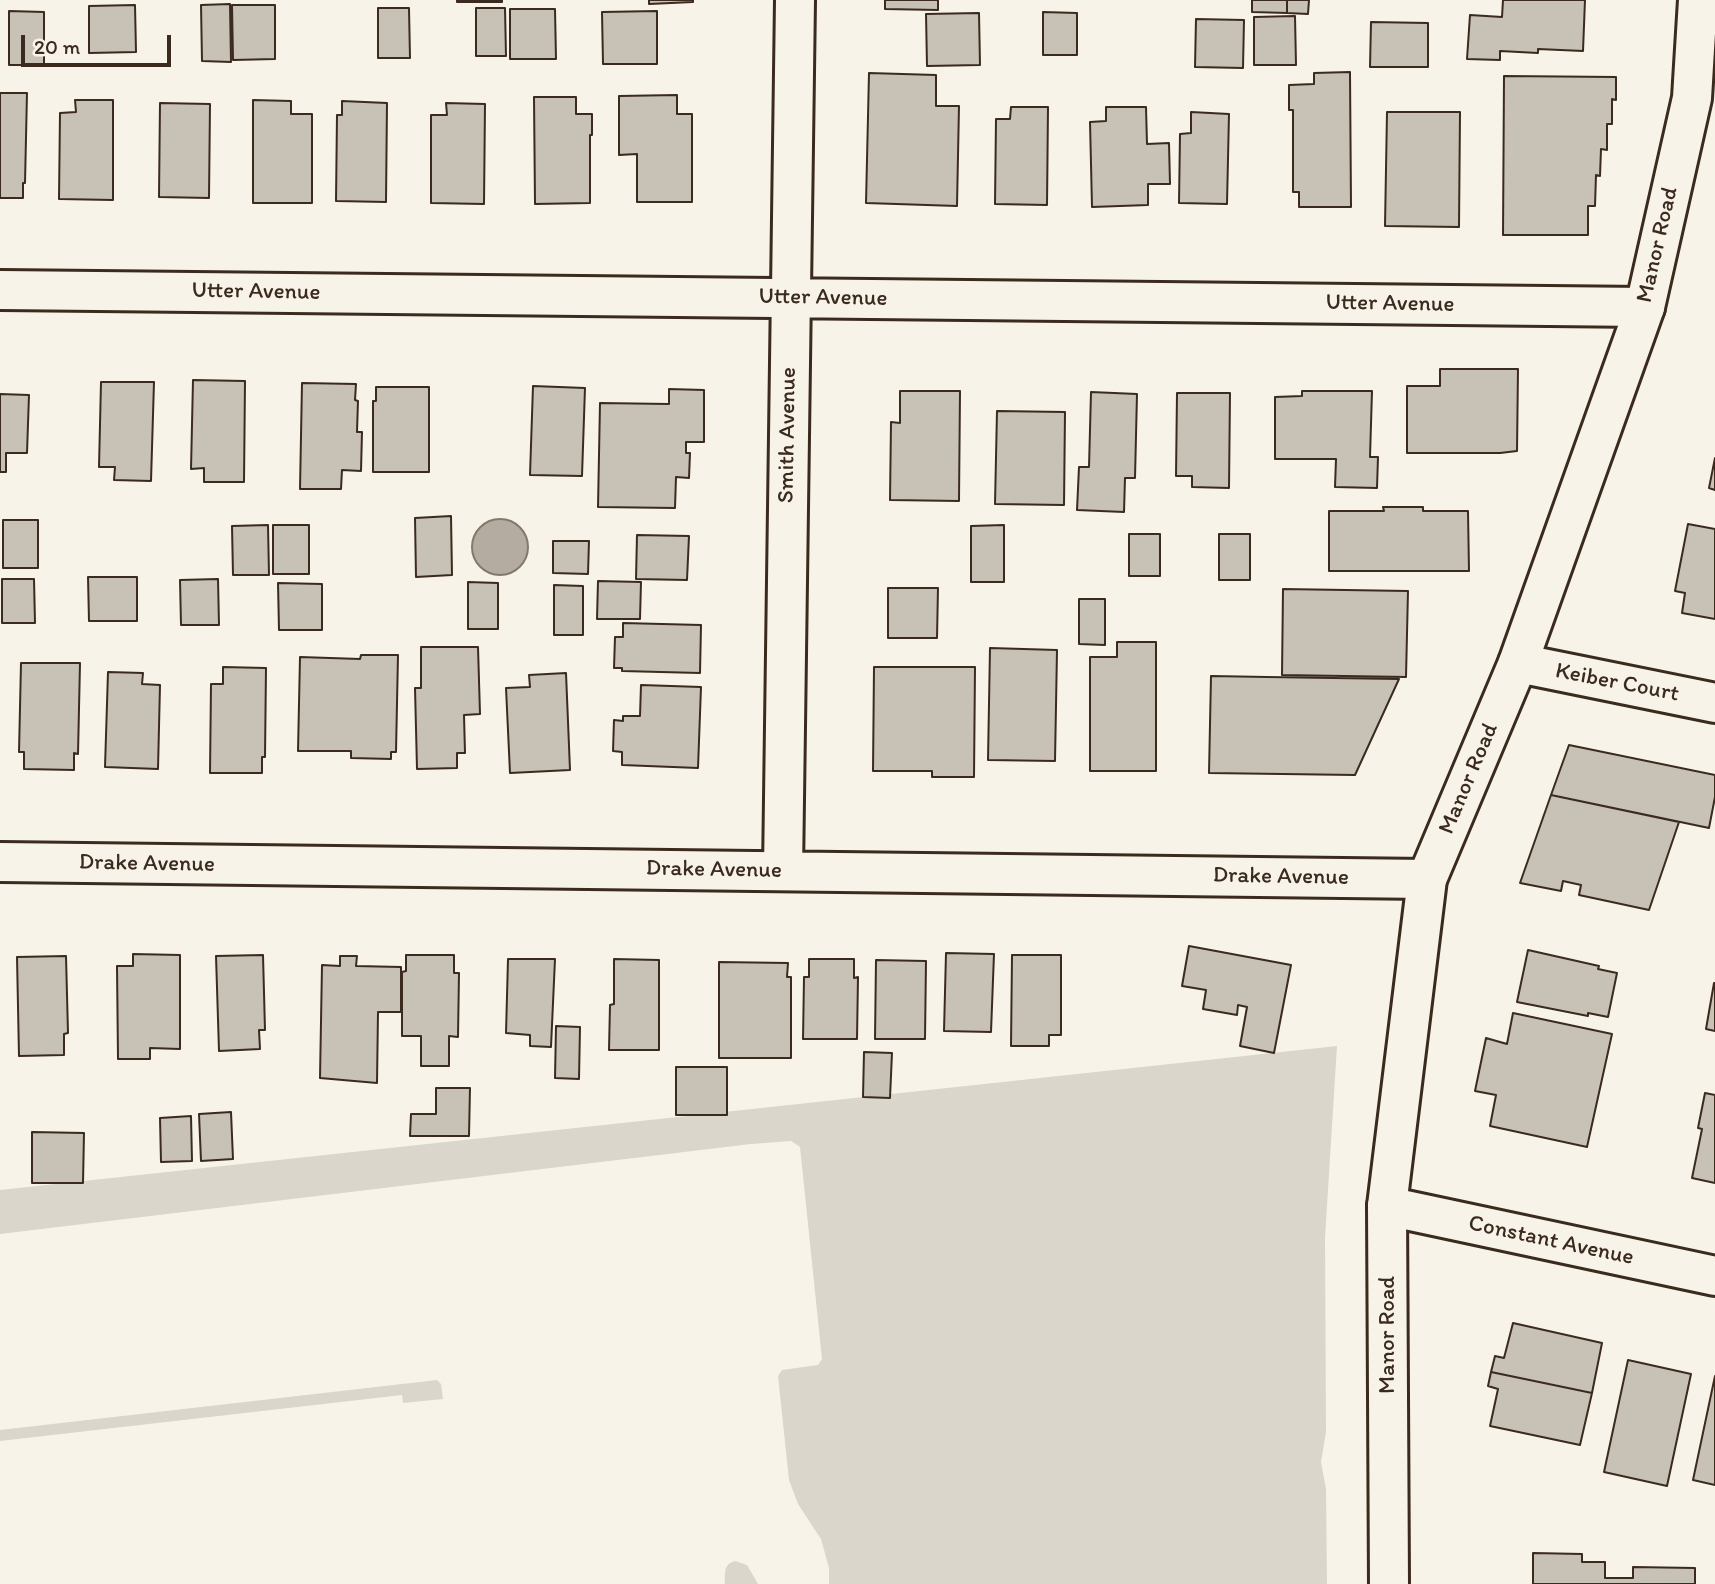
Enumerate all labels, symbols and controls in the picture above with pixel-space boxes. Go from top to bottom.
scale bar [24,21,175,65]
text: 20 m [34,34,80,59]
street label: Manor Road [1631,184,1685,306]
street label: Utter Avenue [191,277,321,307]
street label: Utter Avenue [758,283,888,313]
street label: Utter Avenue [1325,289,1455,319]
street label: Smith Avenue [773,367,803,503]
street label: Keiber Court [1553,658,1681,708]
street label: Manor Road [1433,719,1505,839]
street label: Drake Avenue [79,849,215,879]
street label: Drake Avenue [646,855,782,885]
street label: Drake Avenue [1213,862,1349,892]
street label: Constant Avenue [1466,1210,1636,1272]
street label: Manor Road [1374,1276,1402,1394]

